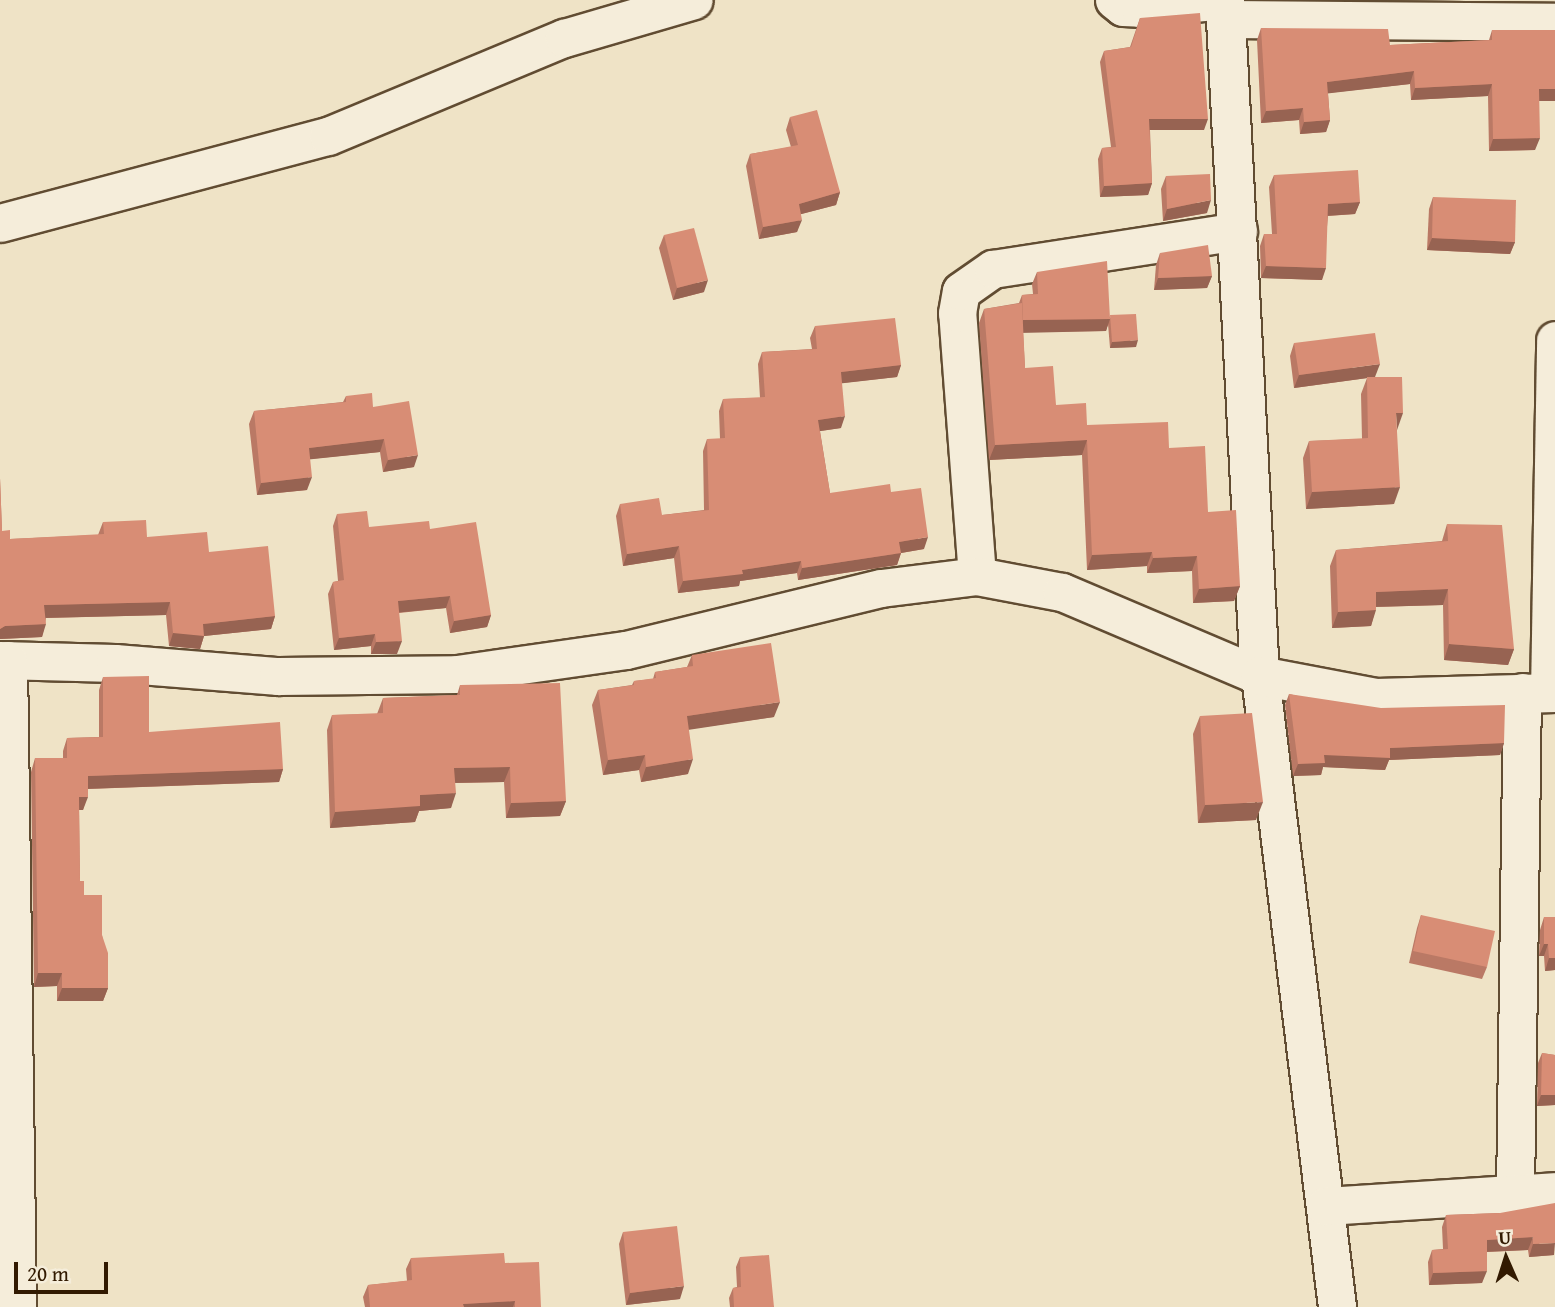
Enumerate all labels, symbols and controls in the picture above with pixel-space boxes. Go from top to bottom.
north arrow [1471,1223,1541,1293]
text: U [1498,1223,1512,1251]
scale bar [18,1248,112,1292]
text: 20 m [27,1258,69,1289]

